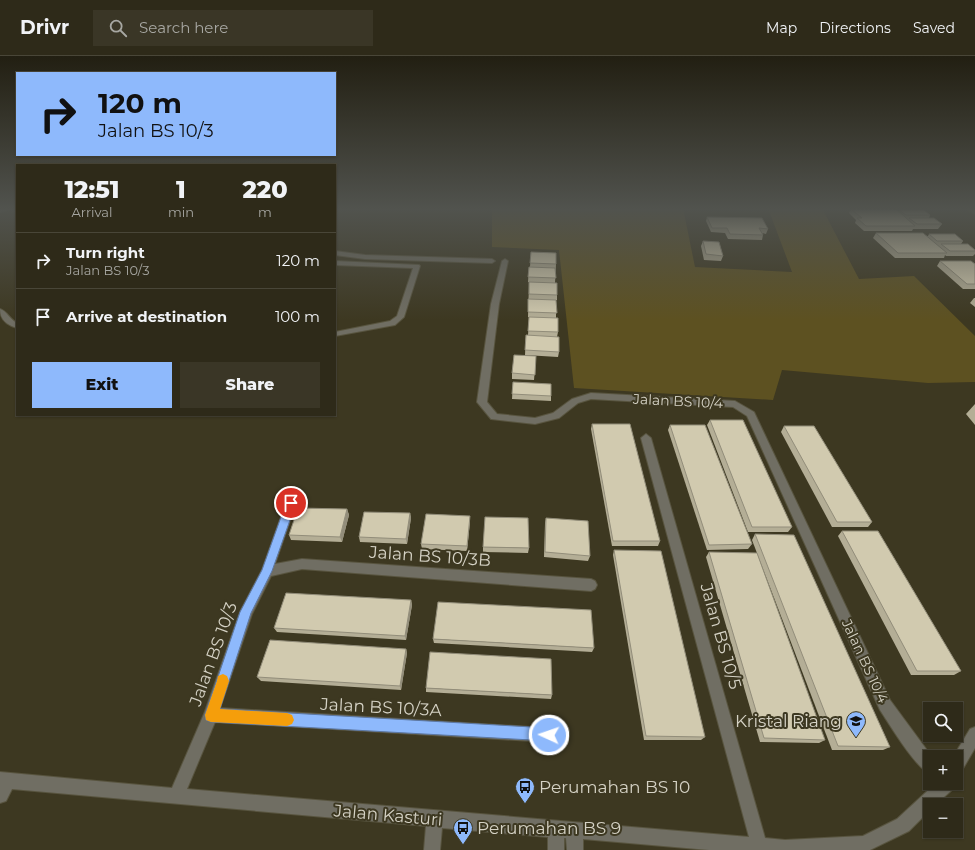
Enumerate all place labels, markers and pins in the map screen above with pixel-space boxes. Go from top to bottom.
pin [274,486,308,520]
school or university icon: Kristal Riang [845,710,867,738]
place label: Kristal Riang [735,711,842,731]
bus stop icon: Perumahan BS 10 [514,776,536,804]
place label: Perumahan BS 10 [539,777,690,797]
bus stop icon: Perumahan BS 9 [452,817,474,845]
place label: Perumahan BS 9 [477,818,621,838]

